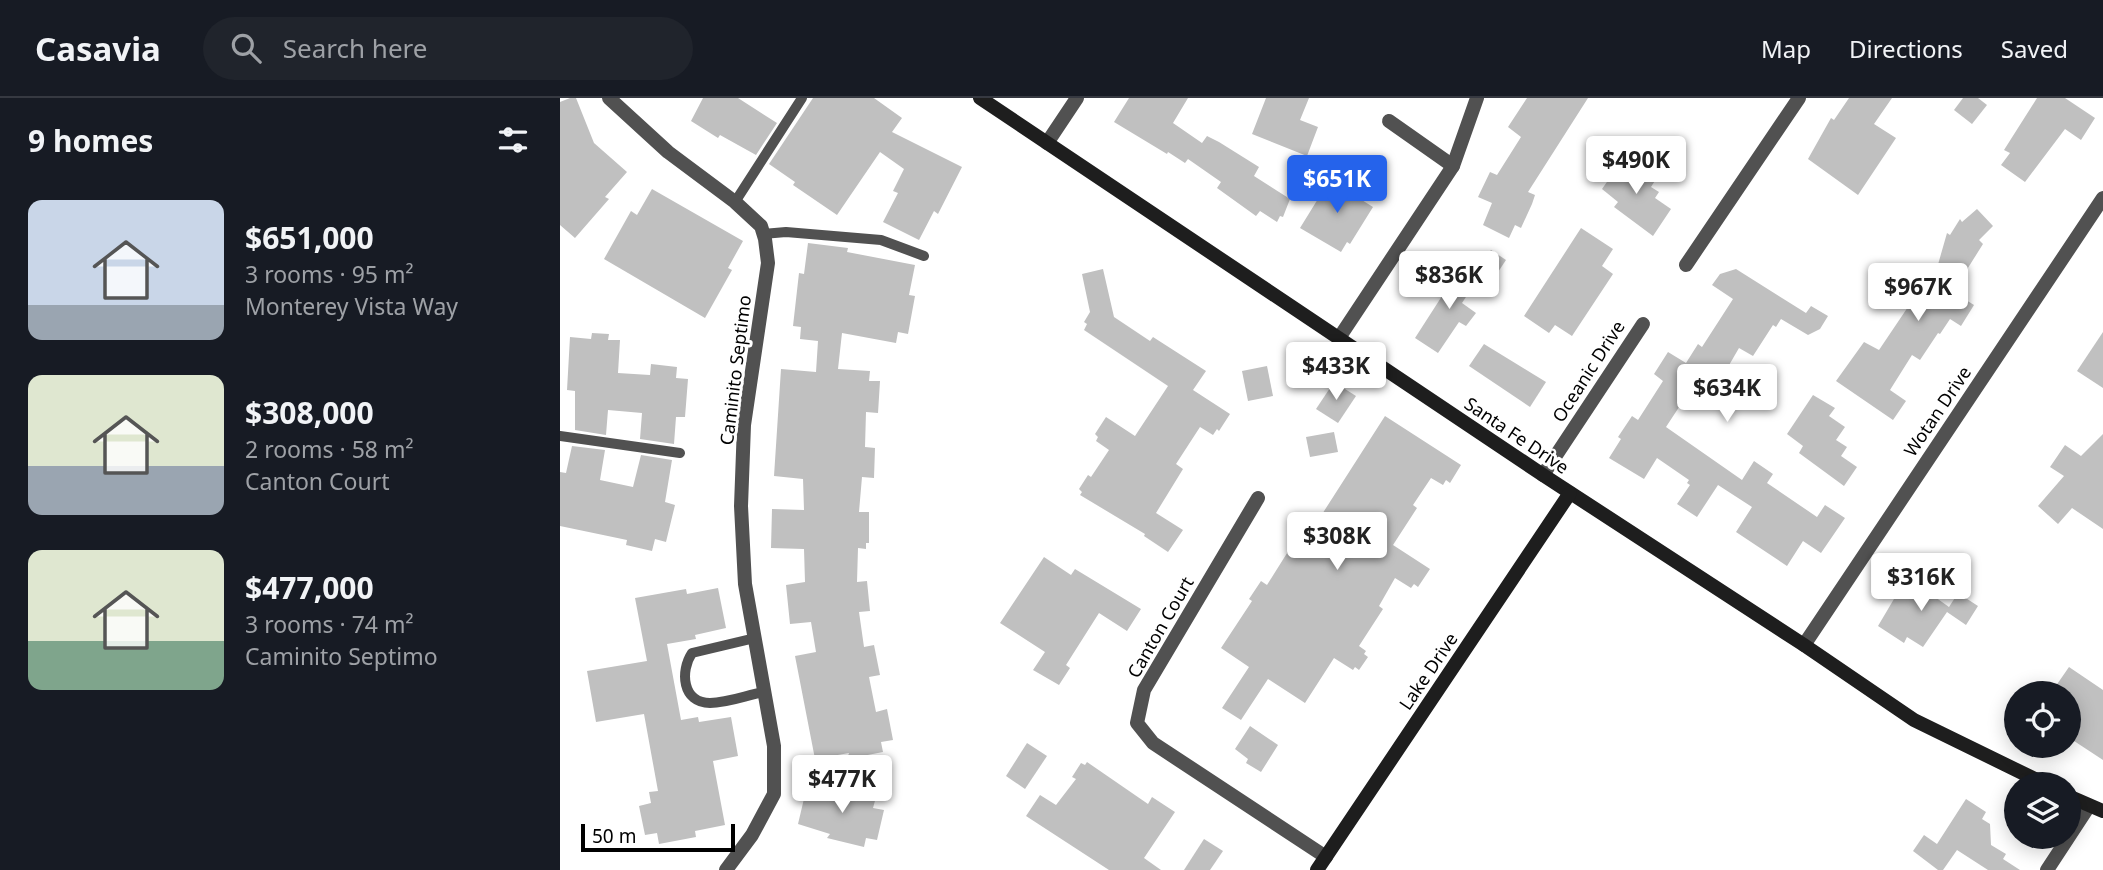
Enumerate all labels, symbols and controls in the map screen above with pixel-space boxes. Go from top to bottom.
search box [203,17,693,80]
text: Casavia [35,26,161,71]
icon: search [227,29,265,67]
text: Search here [283,30,427,66]
text: Map [1761,32,1811,65]
text: Directions [1849,32,1963,65]
text: Saved [2001,32,2068,65]
text: 9 homes [28,120,153,161]
icon: filters [494,121,532,159]
pin: $490K [1587,136,1685,196]
text: $490K [1602,143,1670,175]
pin: $651K [1288,156,1386,215]
text: $651K [1303,162,1371,194]
text: $651,000 [245,217,374,258]
icon: home [84,228,168,312]
pin: $836K [1400,252,1498,311]
text: 3 rooms · 95 m² [245,258,414,290]
text: $836K [1415,258,1483,290]
pin: $967K [1869,264,1967,323]
text: $967K [1884,270,1952,302]
text: Monterey Vista Way [245,290,458,322]
street label: Caminito Septimo [714,294,756,446]
street label: Oceanic Drive [1546,316,1630,426]
pin: $433K [1287,342,1385,402]
text: $433K [1302,349,1370,381]
street label: Wotan Drive [1898,361,1976,461]
pin: $634K [1678,364,1776,424]
text: $634K [1693,371,1761,403]
street label: Santa Fe Drive [1460,391,1574,479]
text: $308,000 [245,392,374,433]
icon: home [84,403,168,487]
text: 2 rooms · 58 m² [245,433,414,465]
text: Canton Court [245,465,390,497]
pin: $308K [1288,512,1386,572]
text: $308K [1303,519,1371,551]
pin: $316K [1872,554,1970,613]
text: $316K [1887,560,1955,592]
text: $477,000 [245,567,374,608]
street label: Canton Court [1121,572,1199,682]
icon: home [84,578,168,662]
text: 3 rooms · 74 m² [245,608,414,640]
street label: Lake Drive [1393,628,1463,714]
text: Caminito Septimo [245,640,438,672]
map controls [2004,681,2081,849]
button: locate [2004,681,2081,758]
pin: $477K [793,756,891,815]
text: $477K [808,762,876,794]
button: layers [2004,772,2081,849]
scale bar [581,821,735,853]
text: 50 m [592,823,636,849]

